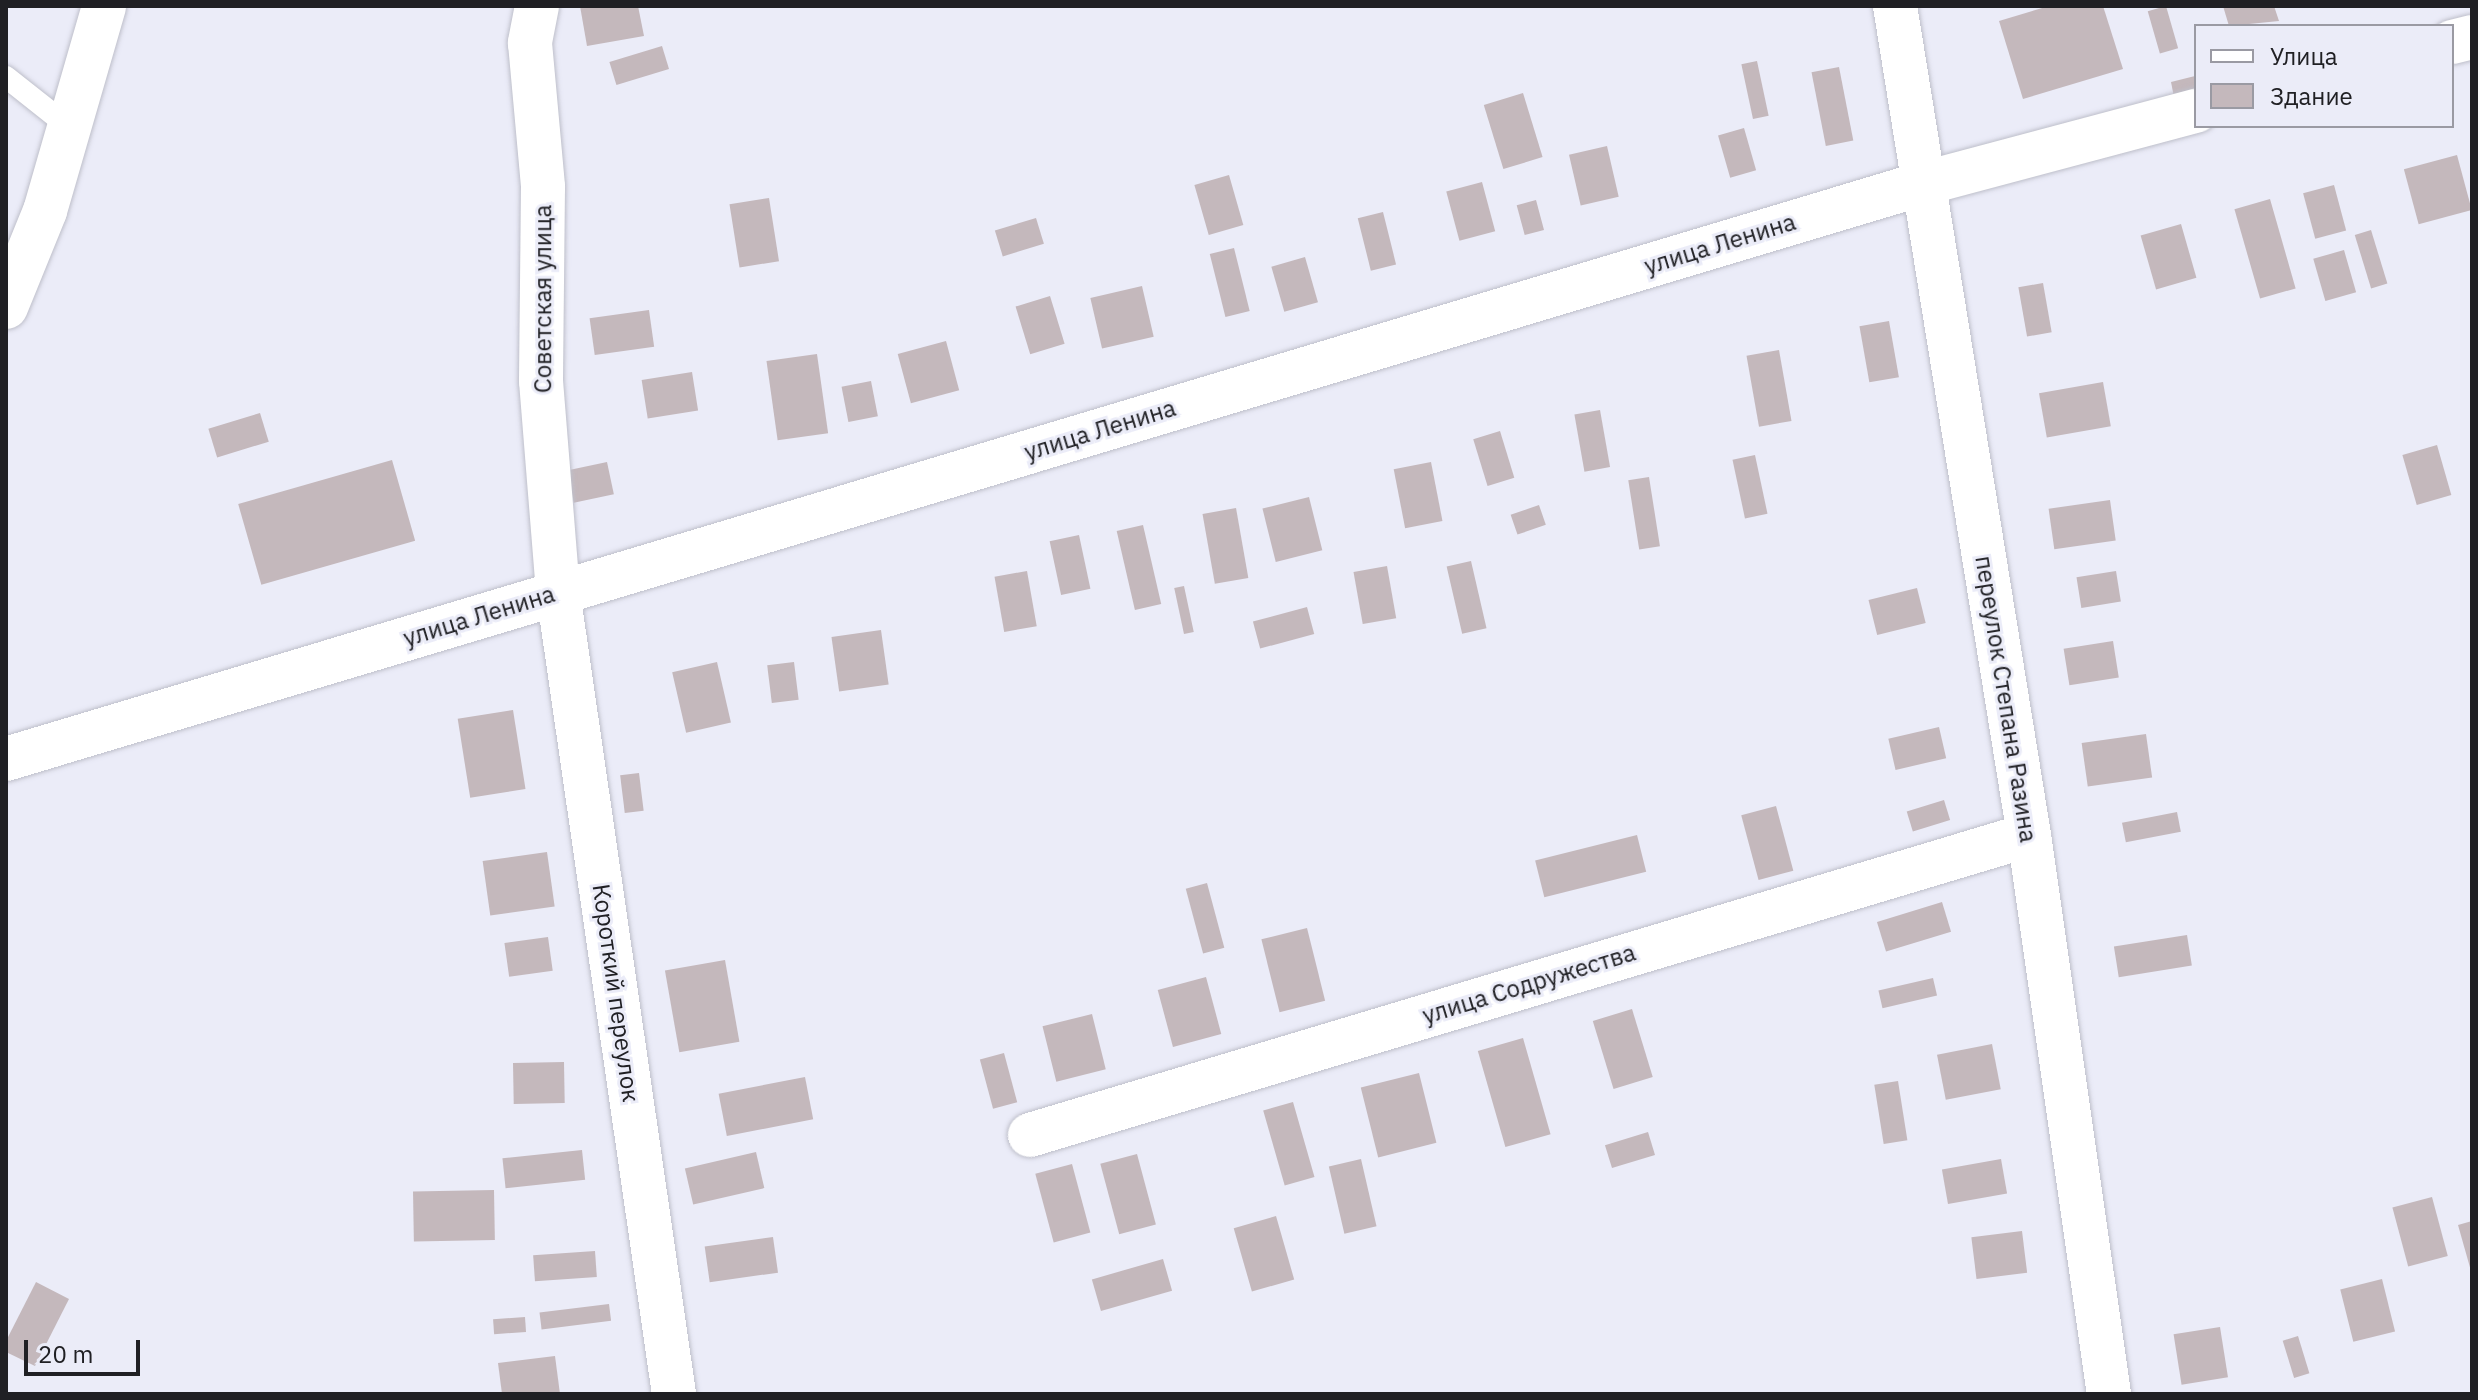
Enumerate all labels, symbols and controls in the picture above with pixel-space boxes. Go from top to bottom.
legend [2194,24,2454,128]
text: Улица [2270,40,2338,72]
text: Здание [2270,80,2353,112]
street label: Советская улица [529,205,557,393]
street label: улица Ленина [1641,207,1799,281]
street label: улица Ленина [1021,393,1179,467]
street label: переулок Степана Разина [1969,554,2043,844]
street label: улица Ленина [400,579,558,653]
street label: Короткий переулок [586,882,646,1104]
street label: улица Содружества [1419,938,1639,1030]
scale bar [28,1324,144,1374]
text: 20 m [38,1338,93,1370]

